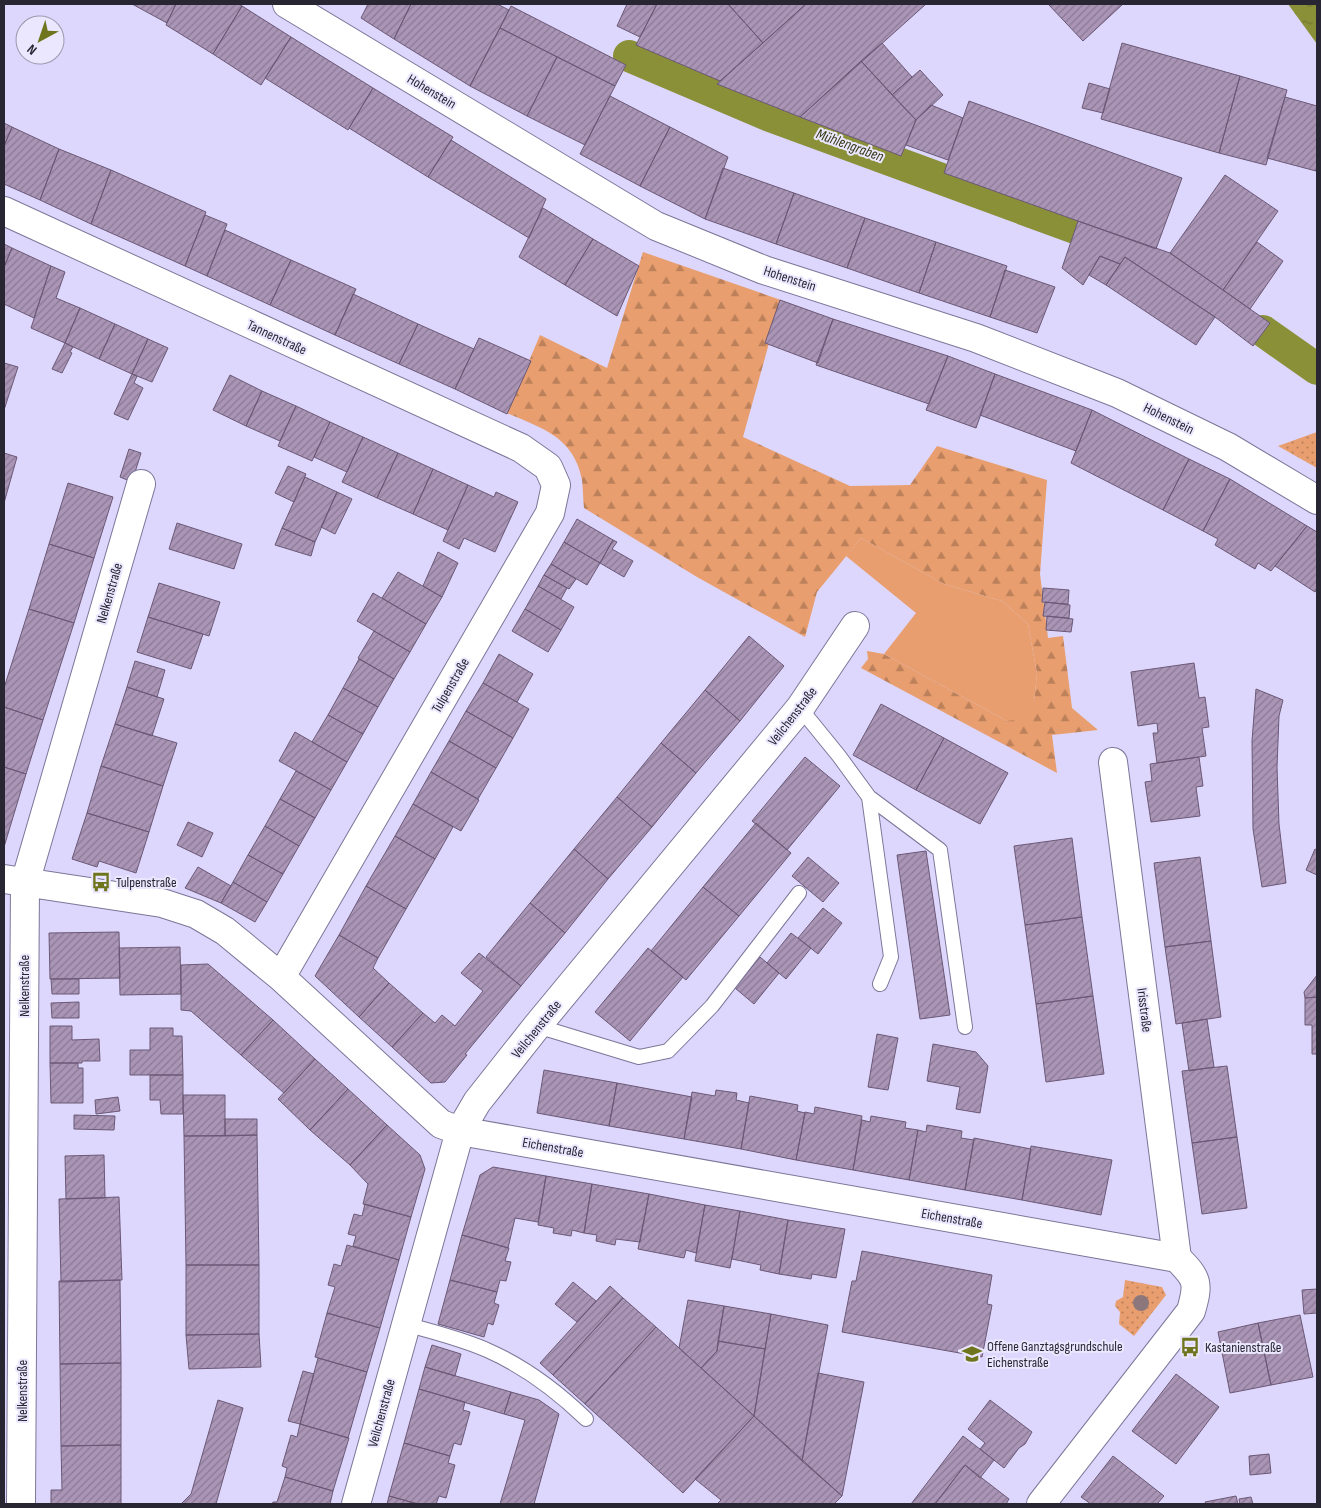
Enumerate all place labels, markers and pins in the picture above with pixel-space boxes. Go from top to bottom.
bus stop icon: Tulpenstraße [90,871,112,893]
place label: Tulpenstraße [116,874,177,891]
bus stop icon: Kastanienstraße [1179,1336,1201,1358]
place label: Offene Ganztagsgrundschule Eichenstraße [987,1338,1123,1371]
place label: Kastanienstraße [1205,1339,1281,1356]
school or university icon: Offene Ganztagsgrundschule Eichenstraße [961,1343,983,1365]

